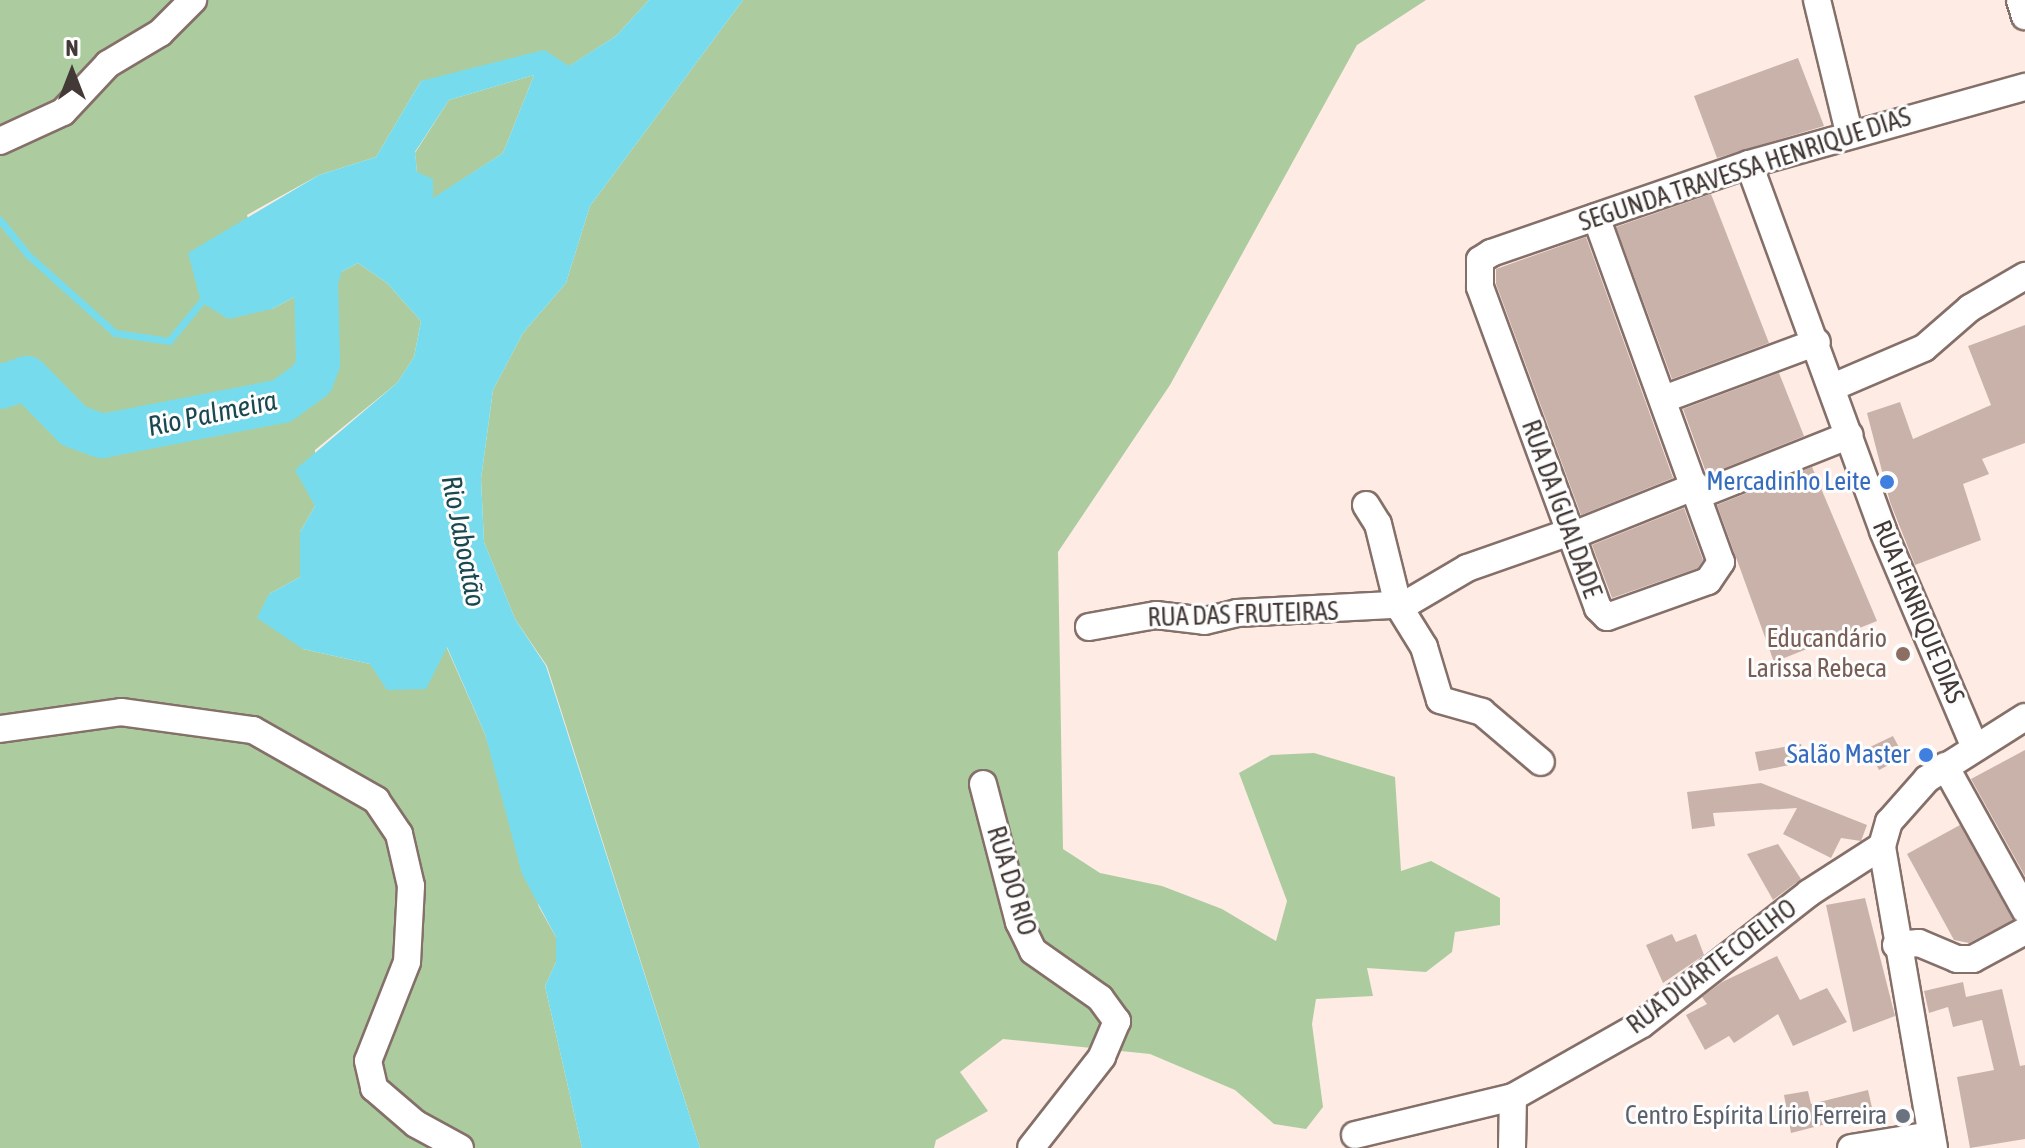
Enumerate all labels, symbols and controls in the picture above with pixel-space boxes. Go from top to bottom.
north arrow [32,32,112,112]
text: N [66,35,78,61]
street label: SEGUNDA TRAVESSA HENRIQUE DIAS [1575,102,1915,238]
water label: Rio Palmeira [144,383,280,443]
street label: RUA DA IGUALDADE [1514,416,1608,602]
place label: Mercadinho Leite [1706,466,1871,498]
water label: Rio Jaboatão [435,473,493,609]
marker: Mercadinho Leite [1878,473,1896,491]
street label: RUA HENRIQUE DIAS [1865,516,1971,708]
street label: RUA DAS FRUTEIRAS [1147,596,1339,634]
place label: Educandário Larissa Rebeca [1747,623,1887,684]
marker: Educandário Larissa Rebeca [1894,645,1912,663]
place label: Salão Master [1787,739,1910,771]
marker: Salão Master [1917,746,1935,764]
street label: RUA DO RIO [980,823,1042,939]
street label: RUA DUARTE COELHO [1621,893,1803,1041]
place label: Centro Espírita Lírio Ferreira [1625,1100,1887,1132]
marker: Centro Espírita Lírio Ferreira [1894,1107,1912,1125]

